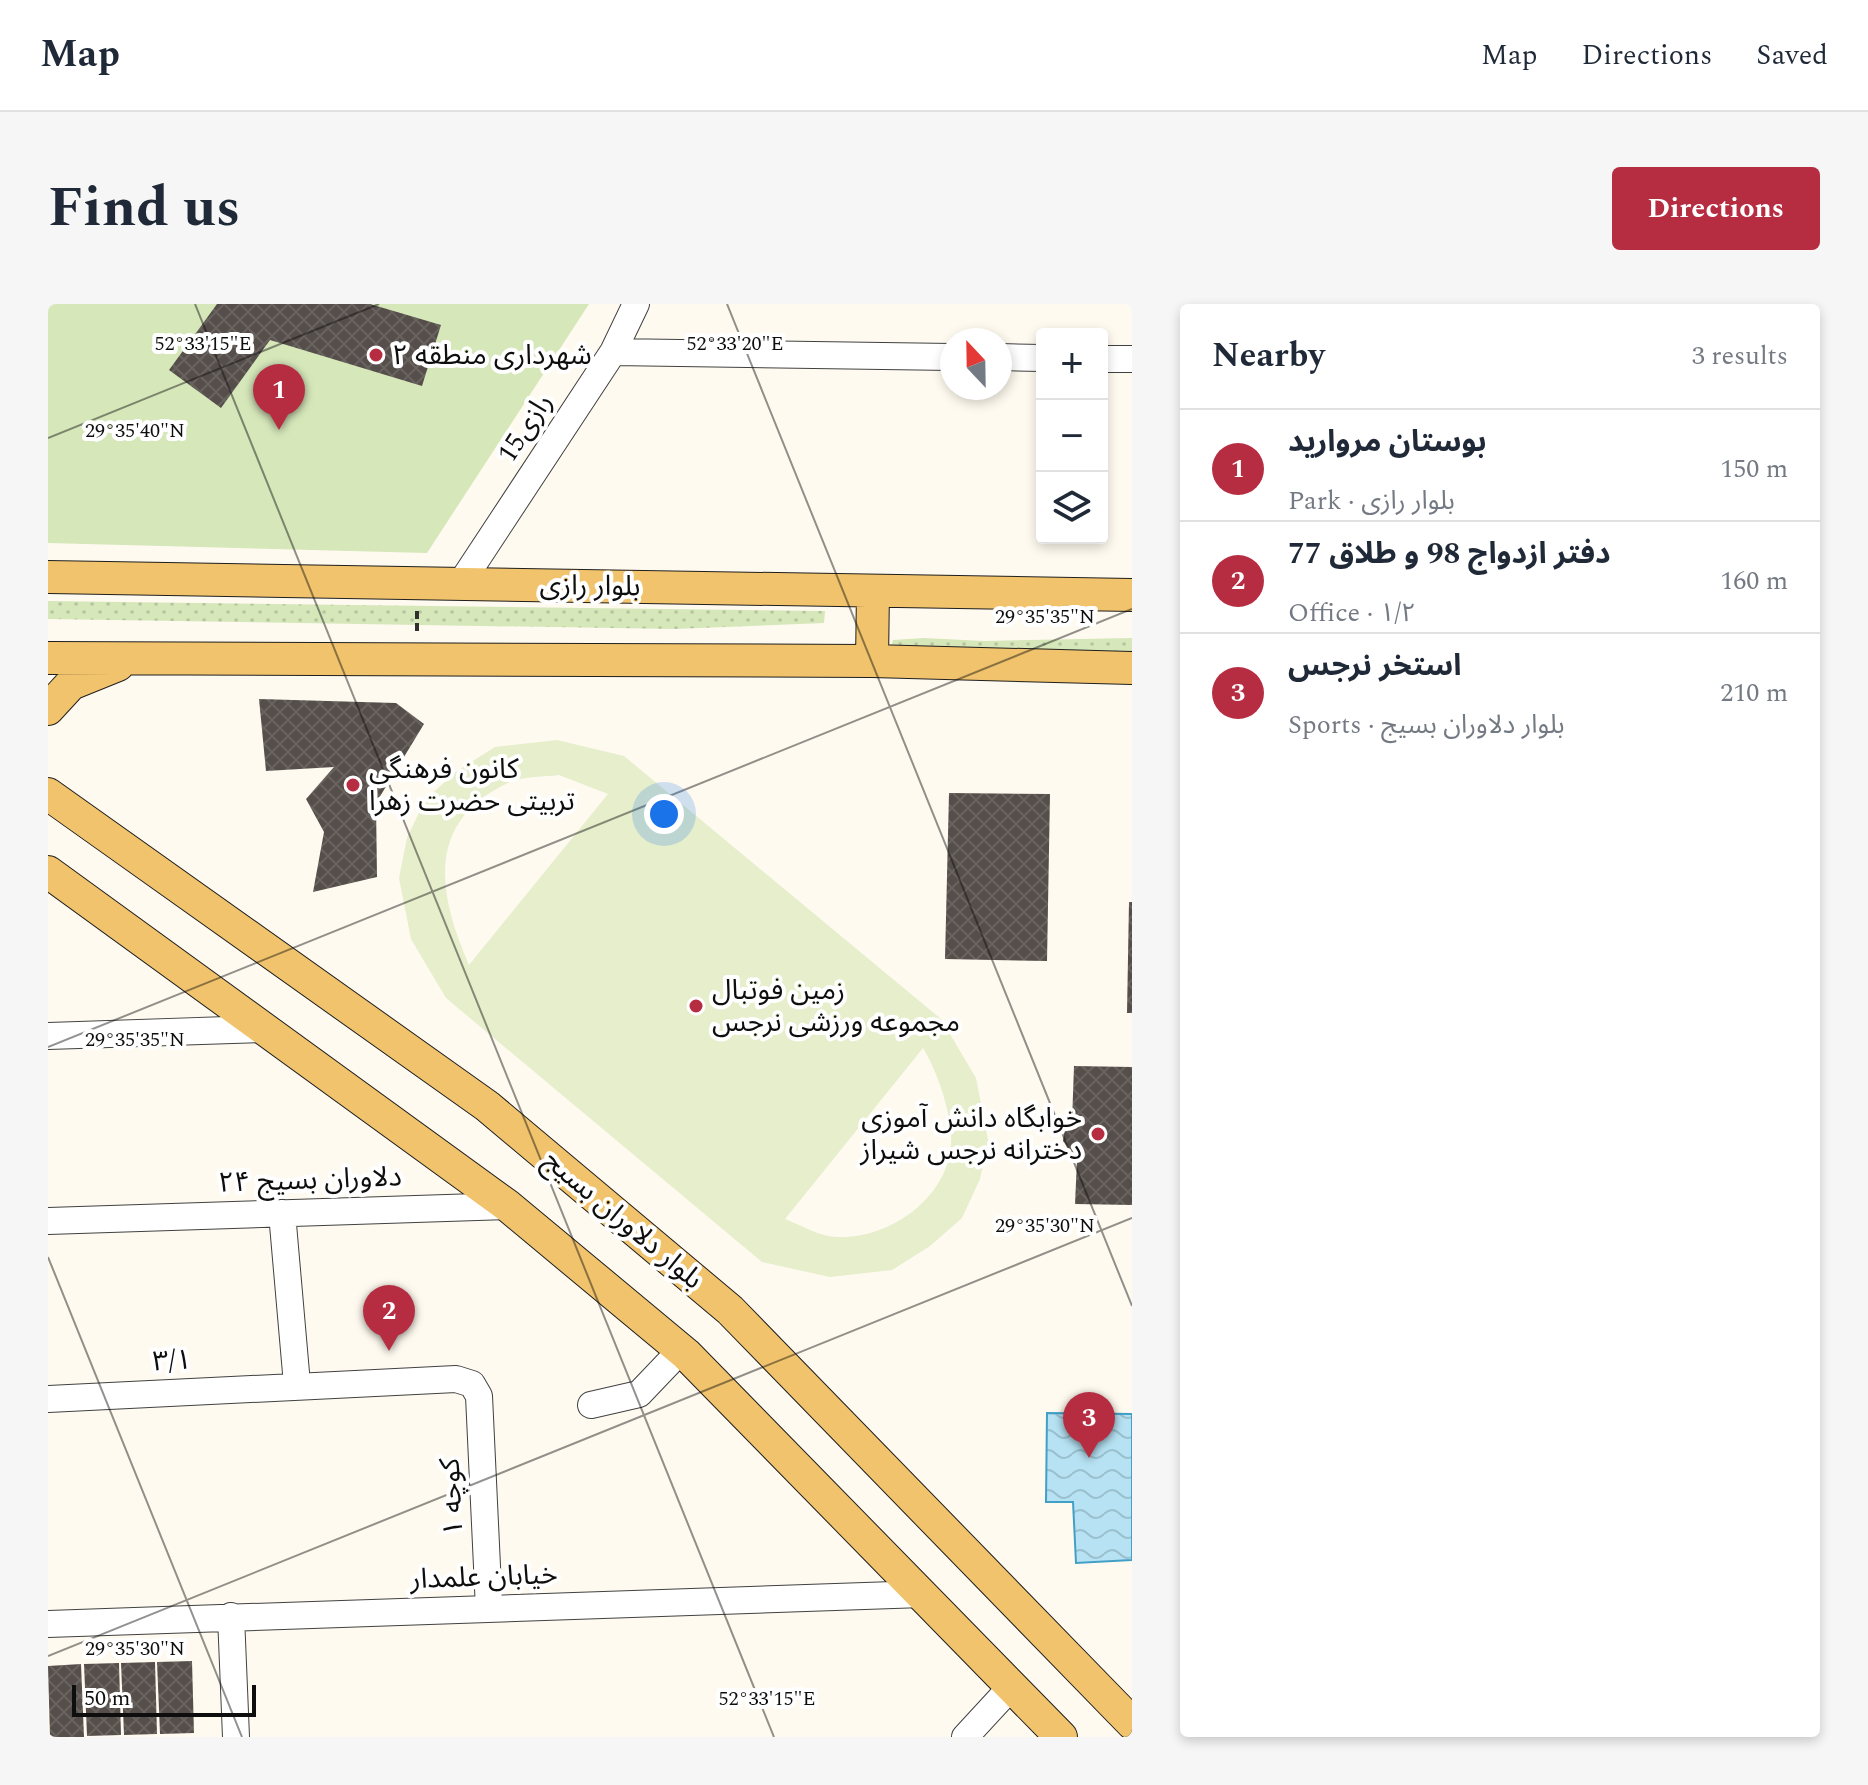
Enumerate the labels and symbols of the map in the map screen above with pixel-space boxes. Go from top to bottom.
north arrow [940,328,1012,400]
text: 52°33'15"E [154,329,252,359]
text: 52°33'20"E [686,329,784,359]
place label: شهرداری منطقه ۲ [392,334,592,377]
marker: شهرداری منطقه ۲ [367,346,385,364]
pin: 1 [253,364,305,430]
street label: 15رازی [486,384,564,472]
text: 29°35'40"N [85,416,185,446]
street label: بلوار رازی [539,564,641,608]
text: 29°35'35"N [995,602,1095,632]
place label: کانون فرهنگی تربیتی حضرت زهرا [369,748,575,823]
marker: کانون فرهنگی تربیتی حضرت زهرا [344,776,362,794]
your location [644,794,684,834]
place label: زمین فوتبال مجموعه ورزشی نرجس [712,969,960,1044]
marker: زمین فوتبال مجموعه ورزشی نرجس [687,997,705,1015]
text: 29°35'35"N [85,1025,185,1055]
place label: خوابگاه دانش آموزی دخترانه نرجس شیراز [859,1097,1082,1172]
marker: خوابگاه دانش آموزی دخترانه نرجس شیراز [1089,1125,1107,1143]
street label: بلوار دلاوران بسیج [533,1140,713,1300]
street label: دلاوران بسیج ۲۴ [218,1155,402,1205]
text: 29°35'30"N [995,1211,1095,1241]
pin: 2 [363,1285,415,1351]
street label: ۳/۱ [151,1339,193,1383]
pin: 3 [1063,1392,1115,1458]
street label: کوچه ۱ [428,1457,476,1537]
street label: خیابان علمدار [409,1553,558,1601]
text: 29°35'30"N [85,1634,185,1664]
scale bar [72,1681,256,1717]
text: 52°33'15"E [718,1684,816,1714]

